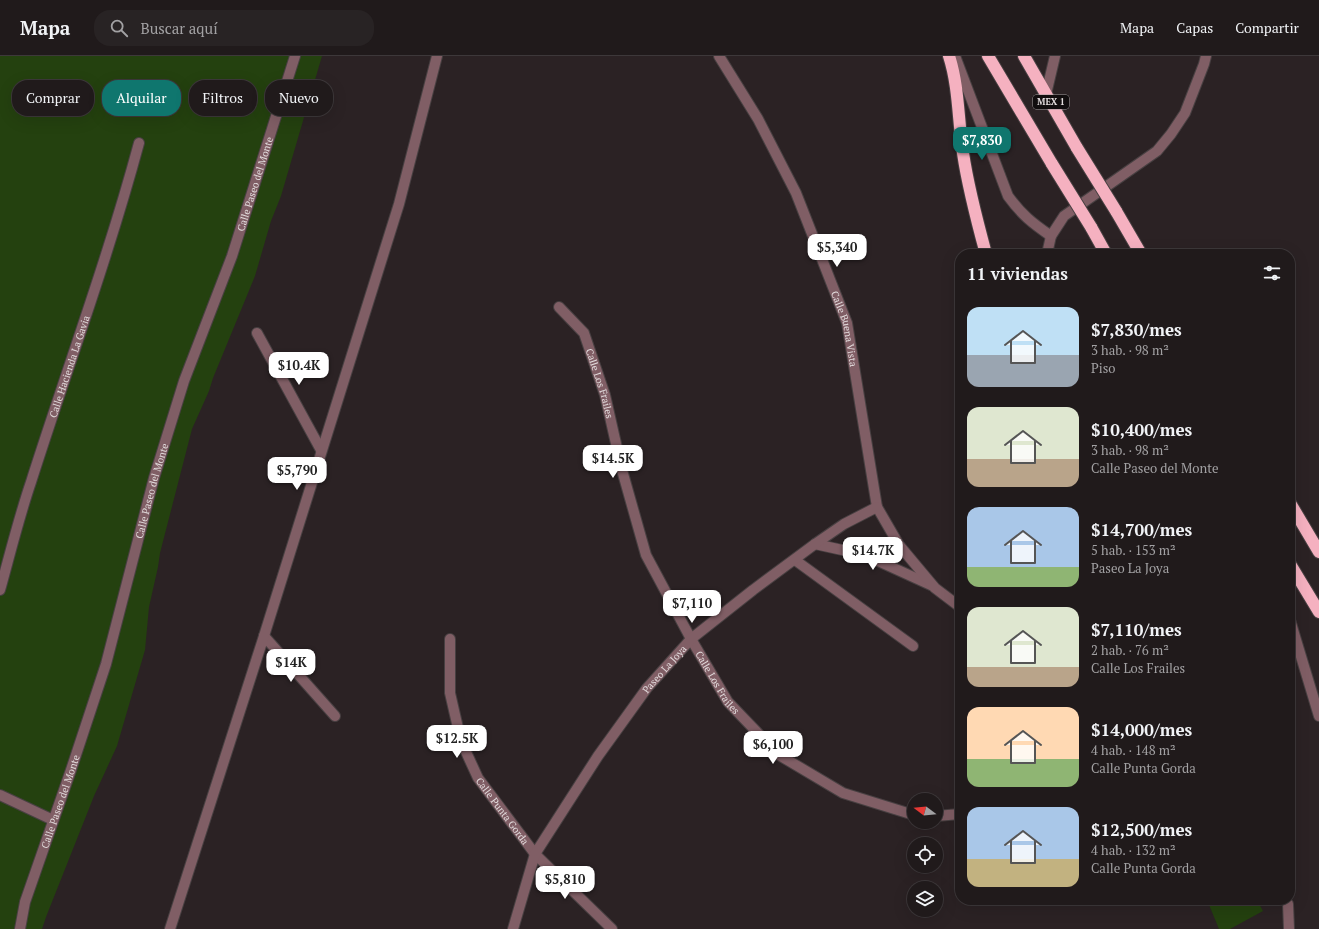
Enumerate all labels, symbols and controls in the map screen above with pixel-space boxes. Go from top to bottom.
search box [94,10,374,46]
text: Mapa [20,15,70,40]
icon: search [108,17,130,39]
text: Buscar aquí [140,18,218,38]
text: Mapa [1120,18,1154,37]
text: Capas [1176,18,1213,37]
text: Compartir [1235,18,1299,37]
chip: Comprar [12,80,94,116]
chip: Alquilar [102,80,181,116]
chip: Filtros [189,80,257,116]
chip: Nuevo [265,80,333,116]
road number: MEX 1 [1033,95,1069,109]
pin: $7,830 [949,127,1015,161]
text: $7,830 [962,131,1002,149]
street label: Calle Paseo del Monte [234,135,276,233]
pin: $5,340 [804,234,870,268]
text: $5,340 [817,238,857,256]
text: 11 viviendas [967,262,1068,285]
icon: filters [1261,262,1283,284]
street label: Calle Buena Vista [829,289,861,368]
street label: Calle Hacienda La Gavia [46,314,92,419]
text: $7,830/mes [1091,318,1182,341]
icon: home [999,323,1047,371]
text: 3 hab. · 98 m² [1091,341,1169,359]
street label: Calle Los Frailes [583,347,617,420]
pin: $10.4K [266,352,332,386]
text: $10.4K [278,356,320,374]
text: Piso [1091,359,1115,377]
text: $10,400/mes [1091,418,1192,441]
icon: home [999,423,1047,471]
street label: Calle Paseo del Monte [132,441,171,540]
text: 3 hab. · 98 m² [1091,441,1169,459]
pin: $14.5K [580,445,646,479]
text: $14.5K [592,449,634,467]
pin: $5,790 [264,457,330,491]
text: Calle Paseo del Monte [1091,459,1219,477]
text: $5,790 [277,461,317,479]
text: $14,700/mes [1091,518,1192,541]
icon: home [999,523,1047,571]
pin: $14.7K [840,537,906,571]
text: $14.7K [852,541,894,559]
text: 5 hab. · 153 m² [1091,541,1176,559]
text: Paseo La Joya [1091,559,1169,577]
pin: $7,110 [659,590,725,624]
text: $7,110 [672,594,712,612]
text: $7,110/mes [1091,618,1182,641]
icon: home [999,623,1047,671]
text: 2 hab. · 76 m² [1091,641,1169,659]
street label: Paseo La Joya [639,642,689,696]
street label: Calle Los Frailes [693,648,743,717]
pin: $14K [267,649,315,683]
text: $14K [275,653,307,671]
text: Calle Los Frailes [1091,659,1185,677]
text: $14,000/mes [1091,718,1192,741]
icon: home [999,723,1047,771]
pin: $12.5K [424,725,490,759]
text: $12.5K [436,729,478,747]
pin: $6,100 [740,731,806,765]
text: $6,100 [753,735,793,753]
text: 4 hab. · 148 m² [1091,741,1176,759]
street label: Calle Paseo del Monte [38,753,82,850]
text: Calle Punta Gorda [1091,759,1196,777]
street label: Calle Punta Gorda [473,775,532,847]
north arrow [907,793,943,829]
map controls [907,793,943,917]
text: $12,500/mes [1091,818,1192,841]
icon: home [999,823,1047,871]
button: locate [907,837,943,873]
text: 4 hab. · 132 m² [1091,841,1176,859]
text: Calle Punta Gorda [1091,859,1196,877]
pin: $5,810 [532,866,598,900]
text: $5,810 [545,870,585,888]
button: layers [907,881,943,917]

